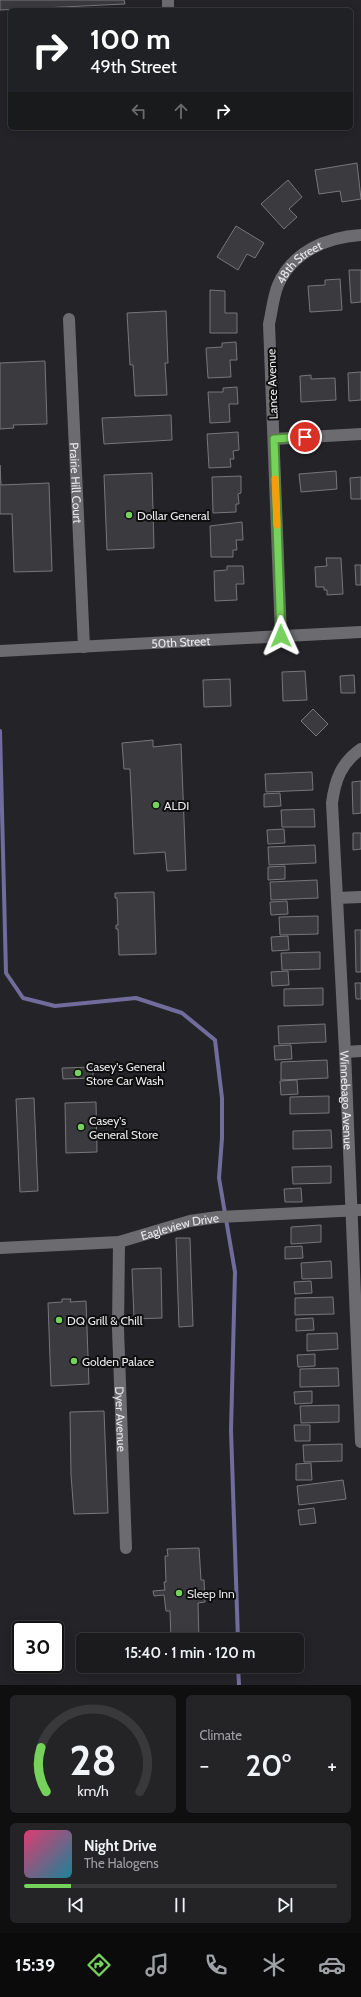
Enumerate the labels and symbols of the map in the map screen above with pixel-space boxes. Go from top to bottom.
street label: 48th Street [272,237,324,286]
street label: Lance Avenue [263,348,281,420]
pin [288,420,322,454]
street label: Prairie Hill Court [67,442,86,524]
place label: Dollar General [137,508,210,523]
marker: Dollar General [124,510,134,520]
position arrow [260,615,302,657]
street label: 50th Street [151,632,211,651]
place label: ALDI [164,798,189,813]
marker: ALDI [151,800,161,810]
street label: Winnebago Avenue [337,1050,357,1150]
place label: Casey's General Store Car Wash [86,1059,165,1088]
marker: Casey's General Store Car Wash [73,1068,83,1078]
place label: Casey's General Store [89,1113,158,1142]
marker: Casey's General Store [76,1122,86,1132]
street label: Eagleview Drive [139,1209,220,1243]
place label: DQ Grill & Chill [67,1313,143,1328]
marker: DQ Grill & Chill [54,1315,64,1325]
place label: Golden Palace [82,1354,154,1369]
marker: Golden Palace [69,1356,79,1366]
street label: Dyer Avenue [113,1386,130,1452]
place label: Sleep Inn [187,1586,235,1601]
marker: Sleep Inn [174,1588,184,1598]
speed limit sign: 30 [12,1621,64,1673]

